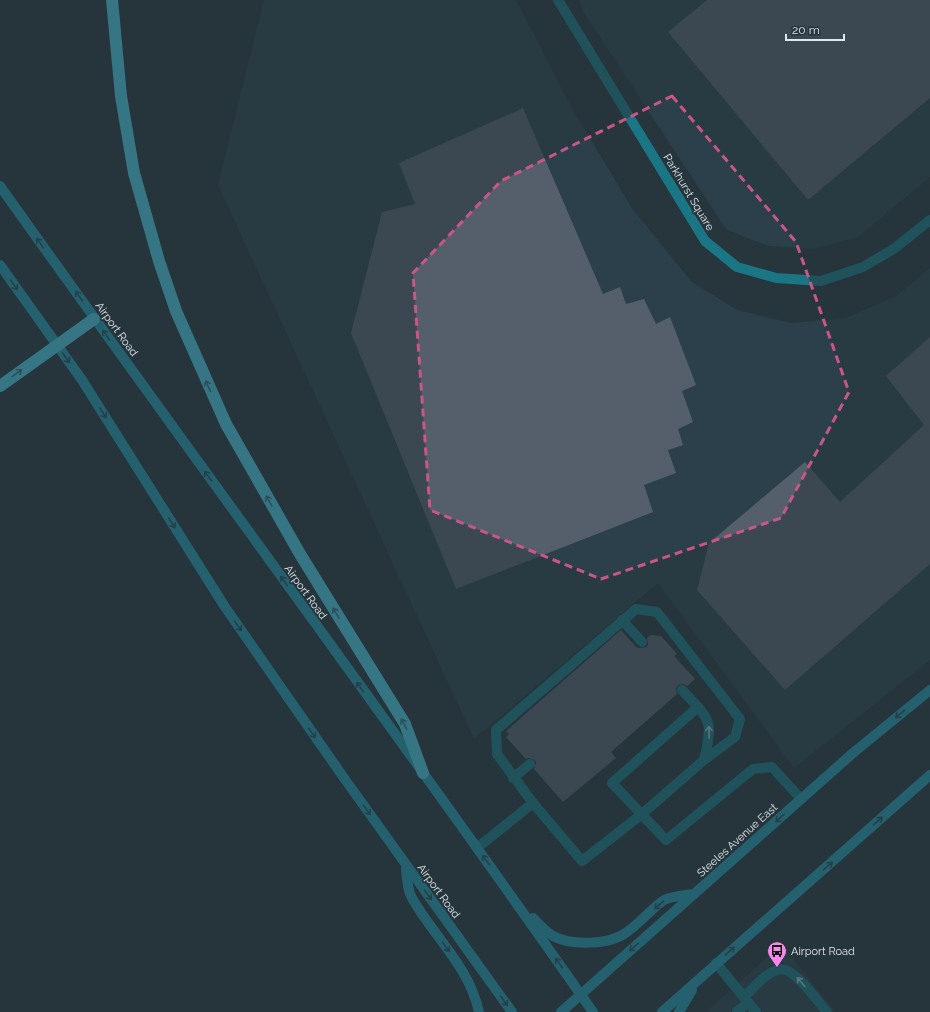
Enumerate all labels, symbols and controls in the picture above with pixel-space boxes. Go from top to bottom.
scale bar [786,16,844,42]
text: 20 m [792,23,820,37]
street label: Parkhurst Square [661,152,717,233]
one-way arrow [36,237,44,248]
one-way arrow [10,279,18,290]
one-way arrow [74,291,83,302]
street label: Airport Road [93,300,141,359]
one-way arrow [102,330,110,341]
one-way arrow [62,353,71,364]
one-way arrow [11,369,22,378]
one-way arrow [204,381,211,393]
one-way arrow [99,407,107,418]
one-way arrow [204,471,212,482]
one-way arrow [265,496,273,507]
one-way arrow [168,517,176,528]
street label: Airport Road [282,563,330,622]
one-way arrow [280,576,288,587]
one-way arrow [331,607,339,619]
one-way arrow [234,620,242,631]
one-way arrow [356,681,364,692]
one-way arrow [894,710,905,719]
one-way arrow [400,718,407,730]
one-way arrow [705,726,713,739]
one-way arrow [308,727,316,738]
street label: Steeles Avenue East [695,801,780,880]
one-way arrow [363,804,371,815]
one-way arrow [775,813,786,822]
one-way arrow [873,816,883,825]
one-way arrow [482,855,490,866]
one-way arrow [822,861,833,870]
street label: Airport Road [415,862,463,921]
one-way arrow [424,890,432,901]
one-way arrow [653,901,664,910]
bus stop icon: Airport Road [766,940,788,968]
one-way arrow [442,941,450,952]
one-way arrow [629,943,640,952]
place label: Airport Road [791,945,855,958]
one-way arrow [725,947,735,956]
one-way arrow [555,957,563,968]
one-way arrow [797,977,806,988]
one-way arrow [500,995,508,1006]

